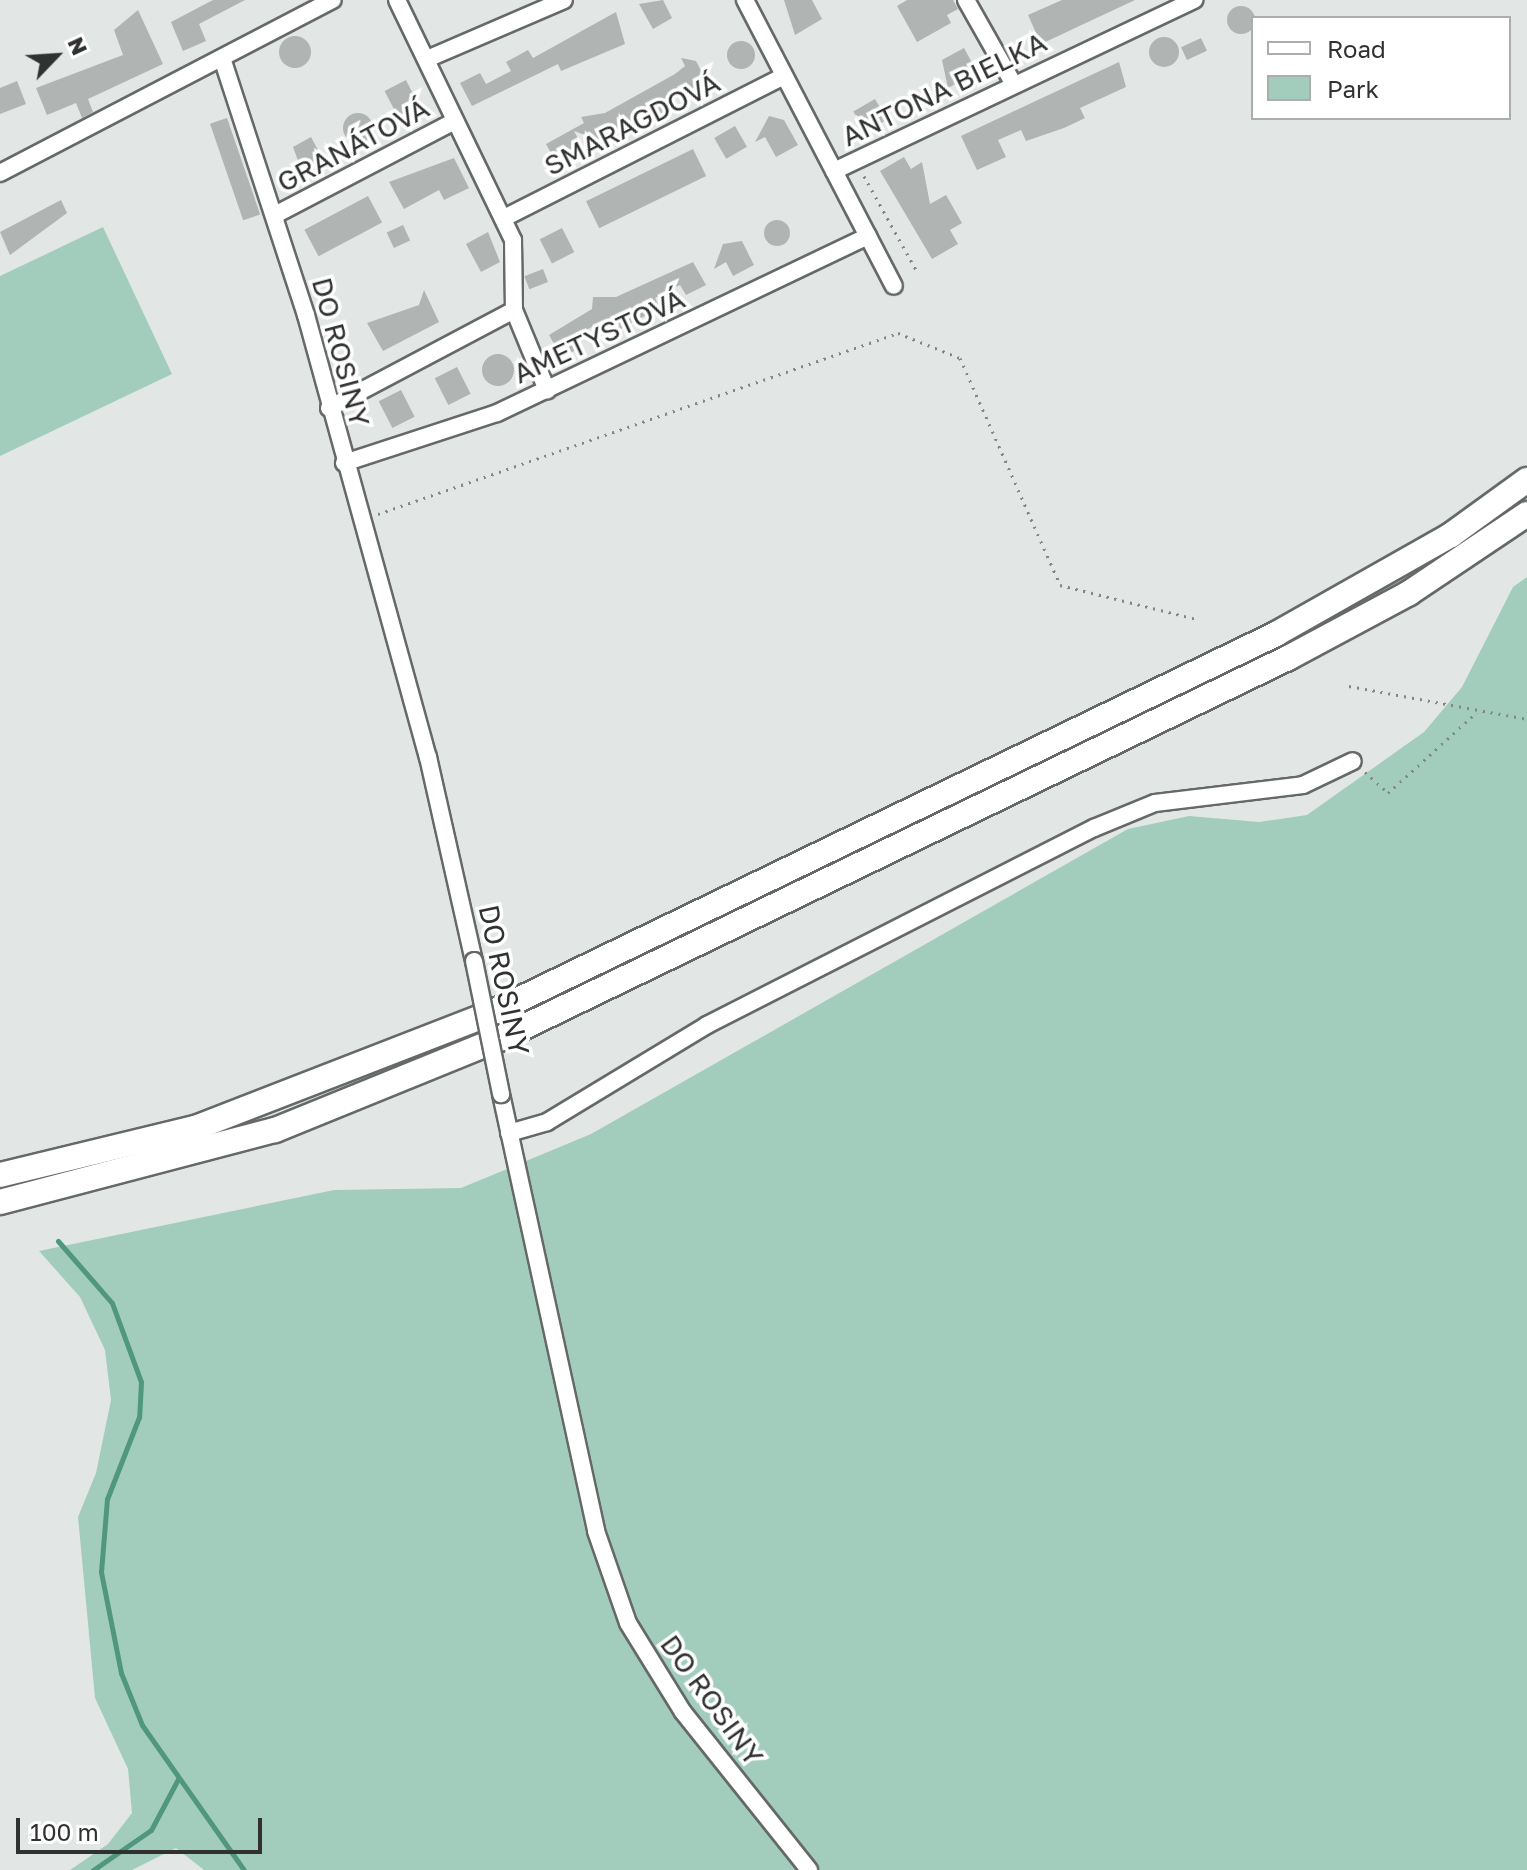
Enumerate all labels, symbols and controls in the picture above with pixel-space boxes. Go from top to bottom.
north arrow [16,16,96,96]
legend [1251,16,1511,120]
street label: ANTONA BIELKA [836,25,1052,153]
text: N [62,32,94,59]
text: Road [1327,34,1386,63]
street label: SMARAGDOVÁ [539,65,725,183]
text: Park [1327,74,1379,103]
street label: GRANÁTOVÁ [271,91,435,199]
street label: DO ROSINY [305,274,377,430]
street label: AMETYSTOVÁ [508,282,690,390]
street label: DO ROSINY [472,902,536,1058]
street label: DO ROSINY [653,1628,771,1772]
scale bar [20,1802,266,1852]
text: 100 m [30,1817,99,1846]

